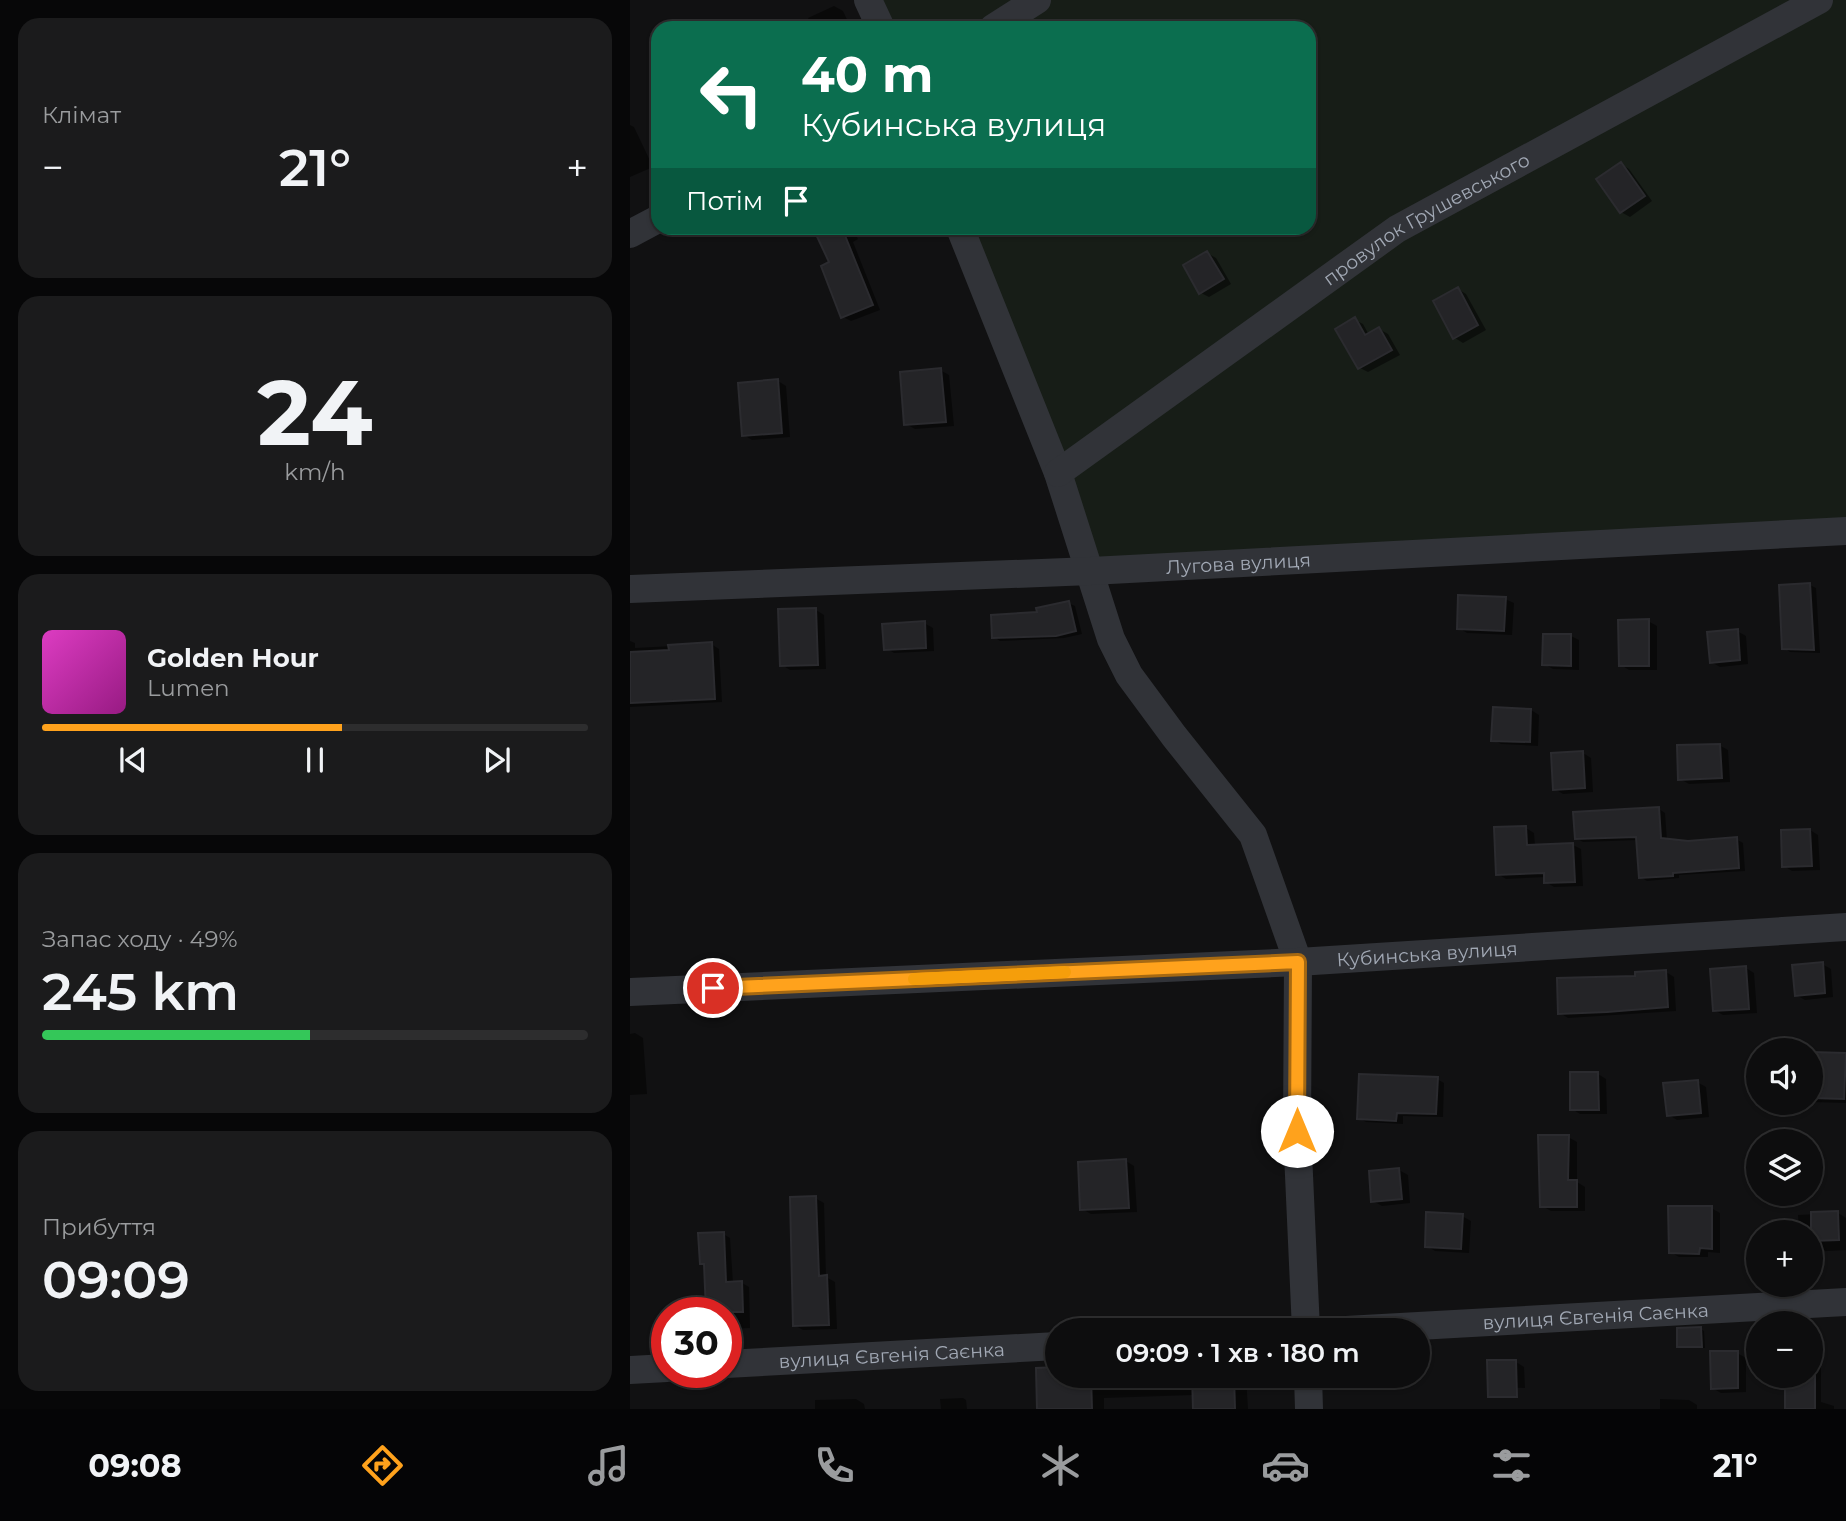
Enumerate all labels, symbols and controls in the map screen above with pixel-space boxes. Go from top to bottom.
text: 40 m [801,45,933,104]
icon: left [686,49,777,140]
text: Клімат [42,101,121,129]
text: Кубинська вулиця [801,105,1106,144]
text: 21° [279,136,351,199]
text: − [42,144,64,191]
text: + [566,144,588,191]
street label: провулок Грушевського [1318,148,1534,290]
icon: arrive [777,182,815,220]
text: Потім [686,185,763,217]
text: 24 [257,357,373,468]
text: km/h [284,458,346,486]
street label: Лугова вулиця [1165,548,1312,579]
text: Golden Hour [147,642,319,674]
text: Lumen [147,674,230,702]
icon: previous [114,741,152,779]
icon: pause [296,741,334,779]
icon: next [478,741,516,779]
text: Запас ходу · 49% [42,925,238,953]
street label: Кубинська вулиця [1336,936,1518,971]
pin [683,958,743,1018]
text: 245 km [42,960,239,1023]
icon: arrive [694,969,732,1007]
map controls [1746,1038,1823,1388]
button: sound [1746,1038,1823,1115]
position arrow [1260,1094,1334,1168]
button: layers [1746,1129,1823,1206]
text: Прибуття [42,1213,156,1241]
button: + [1746,1220,1823,1297]
text: 09:09 [42,1248,190,1311]
speed limit sign: 30 [651,1297,742,1388]
street label: вулиця Євгенія Саєнка [1482,1298,1709,1334]
button: − [1746,1311,1823,1388]
street label: вулиця Євгенія Саєнка [778,1337,1005,1373]
text: 09:09 · 1 хв · 180 m [1115,1337,1360,1369]
icon: directions [358,1441,407,1490]
icon: music [584,1441,633,1490]
icon: phone [810,1441,859,1490]
icon: climate [1036,1441,1085,1490]
icon: car [1261,1441,1310,1490]
icon: filters [1487,1441,1536,1490]
text: 09:08 [88,1446,182,1485]
text: 21° [1713,1446,1758,1485]

